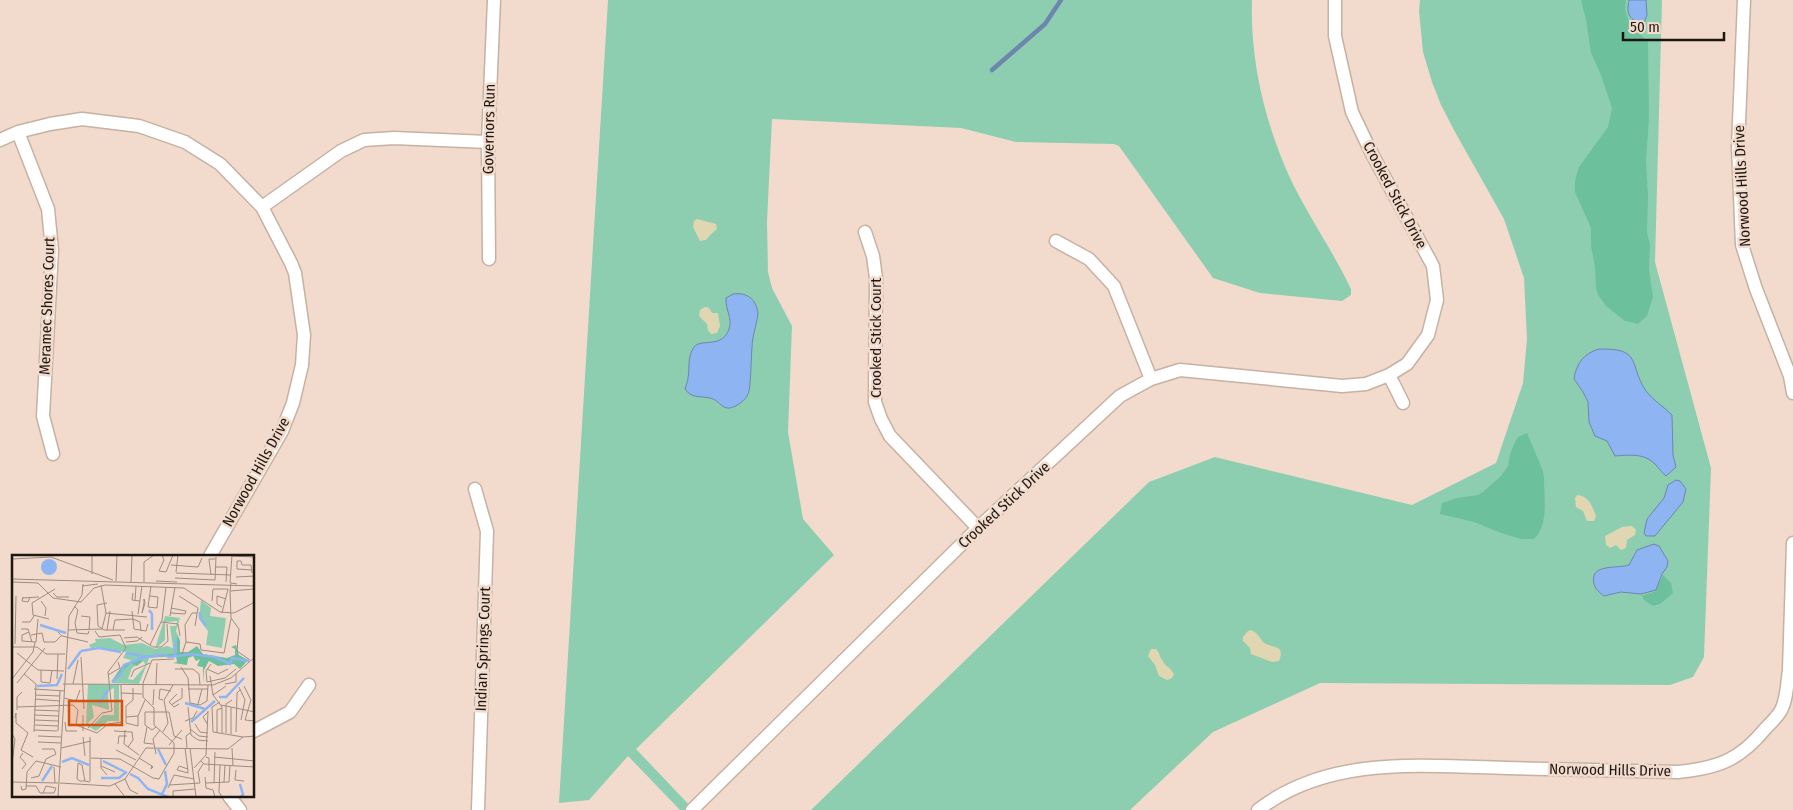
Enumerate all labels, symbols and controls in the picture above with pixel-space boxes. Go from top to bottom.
scale bar [1623,10,1724,42]
text: 50 m [1630,18,1660,36]
street label: Governors Run [479,84,499,174]
street label: Norwood Hills Drive [1730,125,1754,247]
street label: Crooked Stick Drive [1359,138,1431,252]
street label: Meramec Shores Court [36,237,58,375]
street label: Crooked Stick Court [867,278,885,398]
street label: Norwood Hills Drive [219,414,293,530]
street label: Crooked Stick Drive [954,458,1054,552]
inset map [12,555,255,798]
street label: Indian Springs Court [472,586,494,712]
street label: Norwood Hills Drive [1549,760,1671,780]

